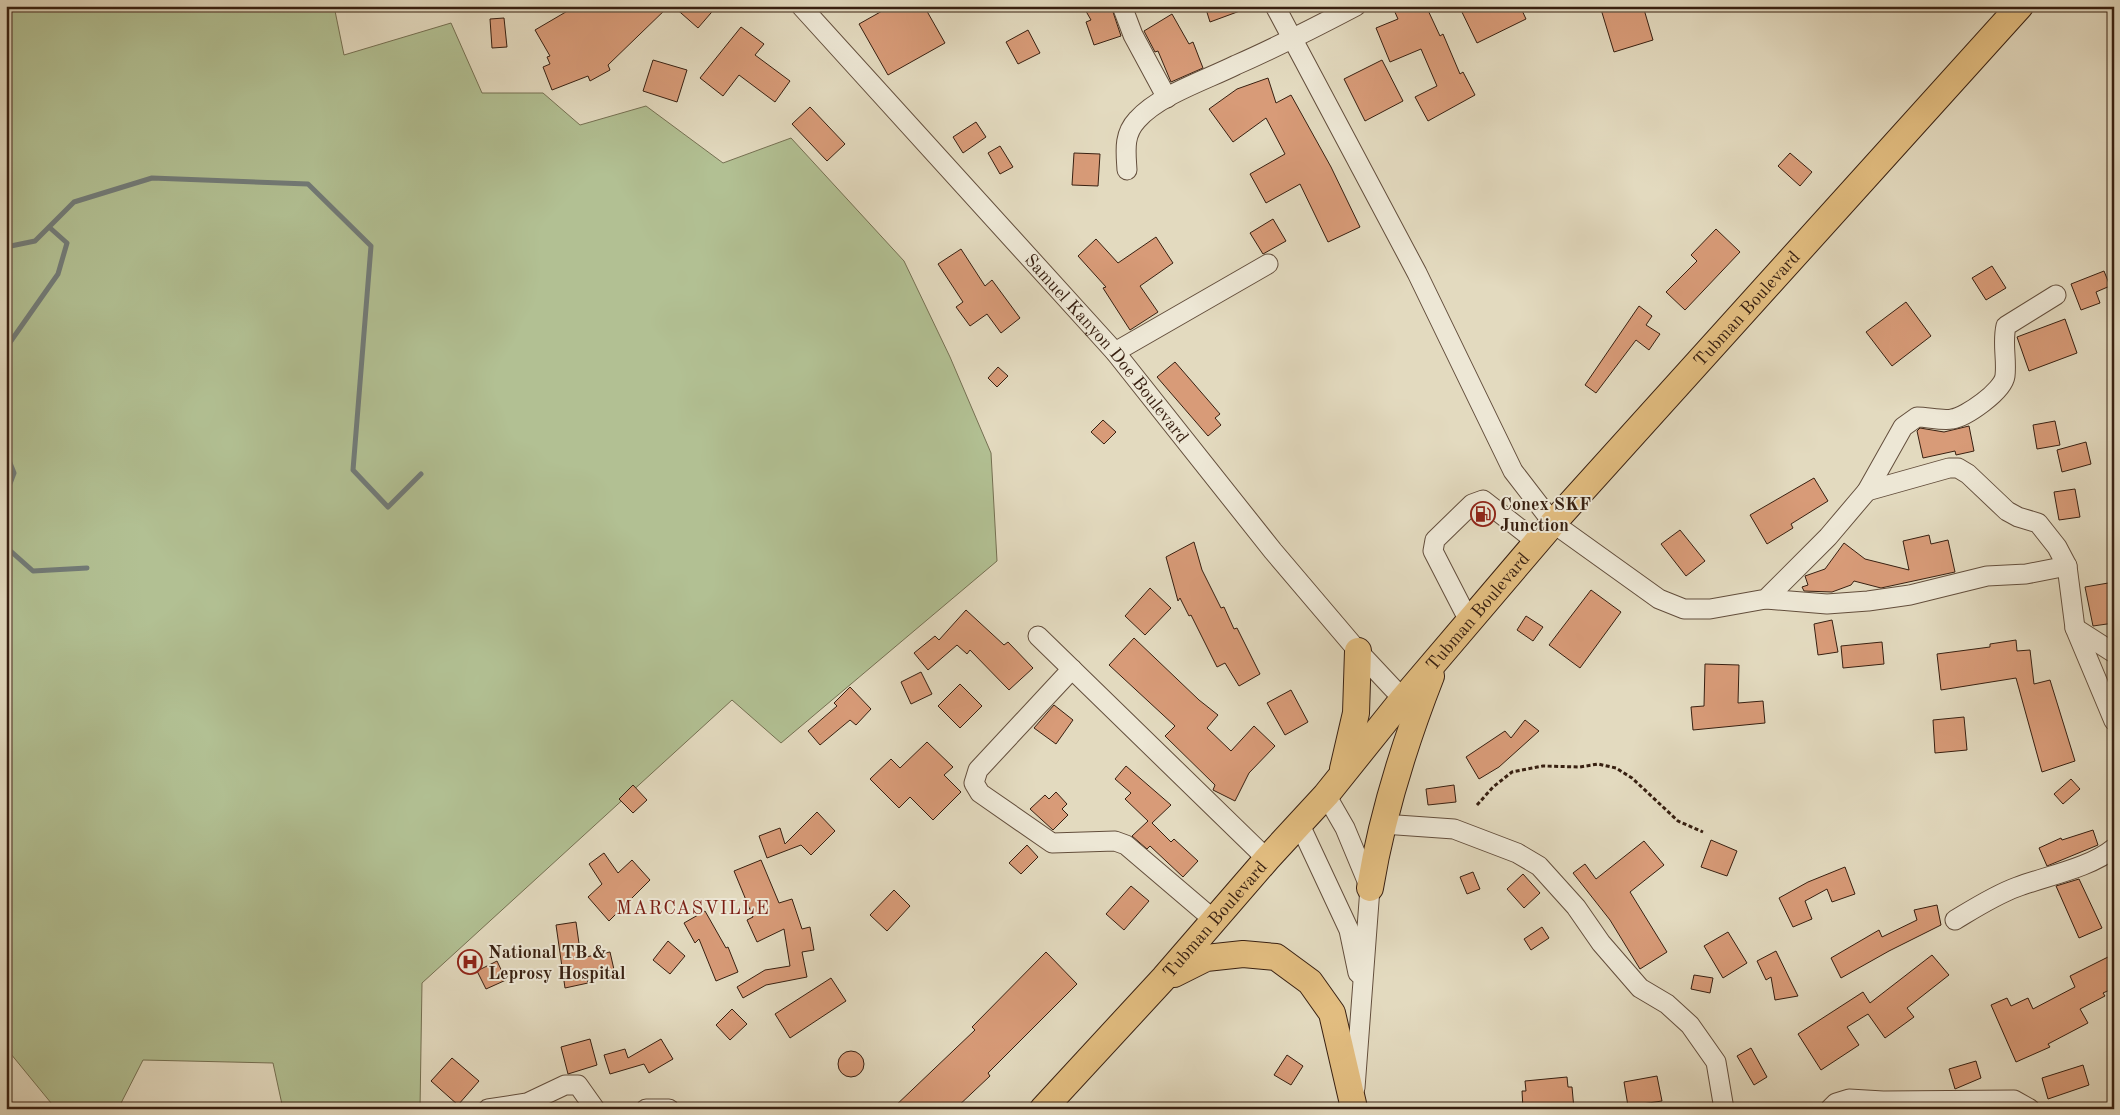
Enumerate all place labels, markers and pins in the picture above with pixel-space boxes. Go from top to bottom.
place label: Conex SKF Junction [1500,496,1591,535]
fuel station icon: Conex SKF Junction [1470,501,1496,527]
place label: National TB & Leprosy Hospital [488,944,626,983]
hospital icon: National TB & Leprosy Hospital [457,949,483,975]

